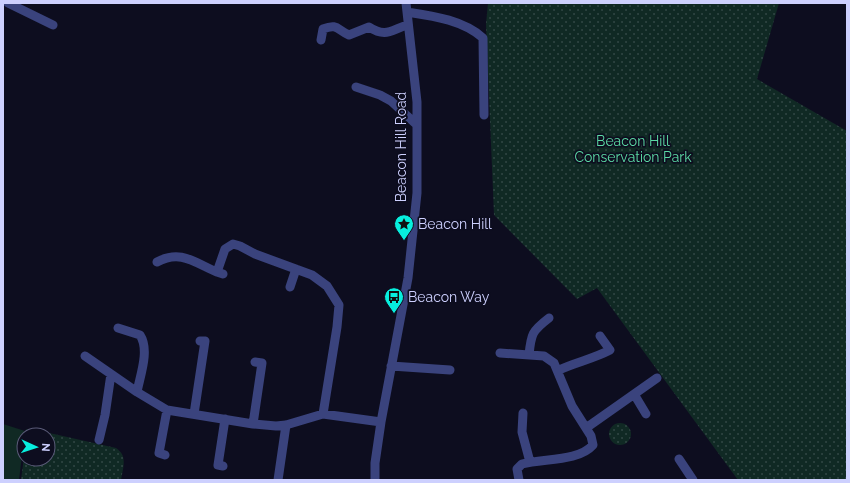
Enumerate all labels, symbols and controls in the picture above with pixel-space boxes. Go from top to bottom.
street label: Beacon Hill Road [393,92,409,202]
park label: Beacon Hill Conservation Park [574,133,692,165]
place icon: Beacon Hill [393,213,415,241]
place label: Beacon Hill [418,216,492,232]
bus stop icon: Beacon Way [383,286,405,314]
place label: Beacon Way [408,289,490,305]
north arrow [16,427,56,467]
text: N [39,443,52,452]

